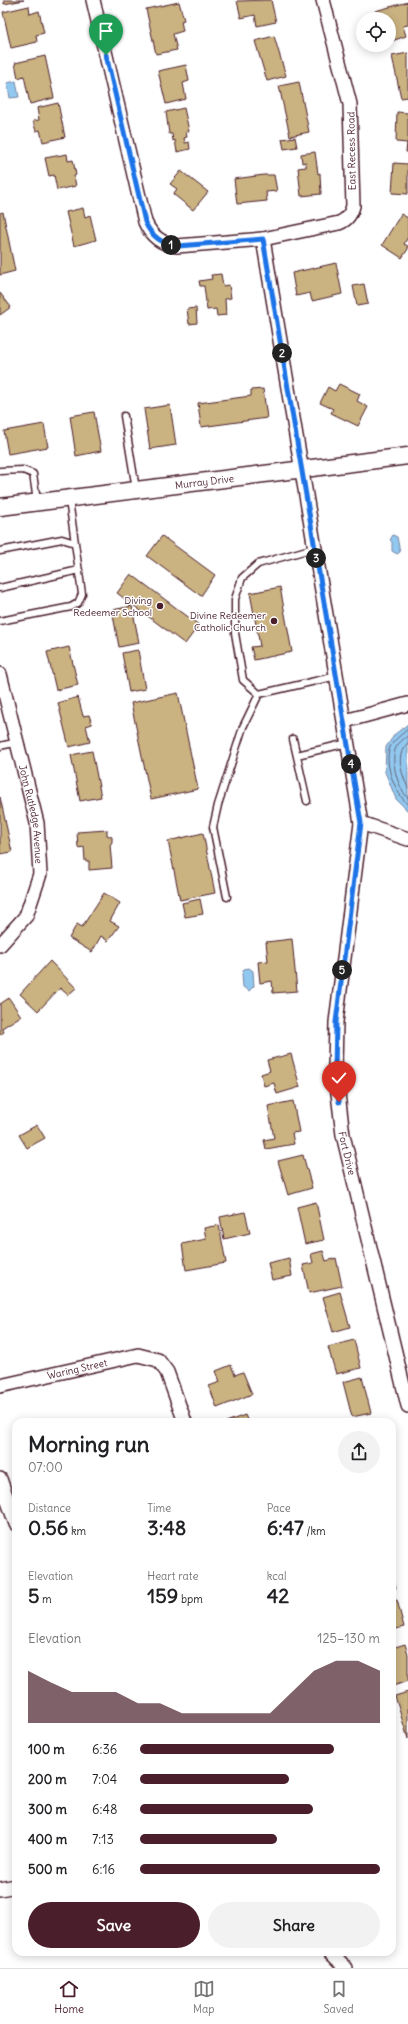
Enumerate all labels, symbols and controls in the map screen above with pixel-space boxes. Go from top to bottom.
map controls [356,12,396,52]
button: locate [356,12,396,52]
pin [89,14,123,55]
icon: arrive [95,20,117,42]
street label: East Recess Road [344,112,359,190]
pin: 1 [161,235,181,255]
text: 1 [169,238,173,252]
pin: 2 [272,343,292,363]
text: 2 [279,346,285,360]
street label: Murray Drive [174,472,235,492]
pin: 3 [306,548,326,568]
text: 3 [313,551,319,565]
place label: Diving Redeemer School [73,594,152,619]
marker: Diving Redeemer School [155,601,165,611]
place label: Divine Redeemer Catholic Church [190,609,266,634]
marker: Divine Redeemer Catholic Church [269,616,279,626]
pin: 4 [341,754,361,774]
text: 4 [348,757,354,771]
street label: John Rutledge Avenue [16,763,45,864]
pin: 5 [332,960,352,980]
text: 5 [339,963,345,977]
pin [322,1061,356,1102]
icon: check [328,1067,350,1089]
street label: Fort Drive [336,1131,358,1176]
street label: Waring Street [46,1356,109,1382]
text: Morning run [28,1430,150,1458]
button: share [338,1431,380,1473]
text: 07:00 [28,1459,63,1476]
text: Distance [28,1501,71,1515]
text: Time [147,1501,171,1515]
text: Pace [267,1501,291,1515]
text: 0.56 [28,1515,68,1540]
text: 3:48 [147,1515,186,1540]
text: 6:47 [267,1515,304,1540]
text: km [68,1524,86,1538]
text: /km [304,1524,326,1538]
text: Elevation [28,1569,73,1583]
text: Heart rate [147,1569,198,1583]
text: kcal [267,1569,286,1583]
text: 5 [28,1583,40,1608]
text: 159 [147,1583,178,1608]
text: 42 [267,1583,289,1608]
text: m [40,1592,52,1606]
text: bpm [178,1592,203,1606]
text: Elevation [28,1630,81,1647]
text: 125–130 m [317,1630,380,1647]
text: 100 m [28,1741,65,1758]
text: 6:36 [92,1741,117,1758]
text: 200 m [28,1771,67,1788]
text: 7:04 [92,1771,117,1788]
text: 300 m [28,1801,67,1818]
text: 6:48 [92,1801,117,1818]
text: 400 m [28,1831,67,1848]
text: 7:13 [92,1831,114,1848]
text: 500 m [28,1861,67,1878]
text: 6:16 [92,1861,115,1878]
button: Save [28,1902,200,1948]
button: Share [208,1902,380,1948]
tab: Home [54,1978,84,2016]
tab: Map [193,1978,215,2016]
tab: Saved [323,1978,354,2016]

